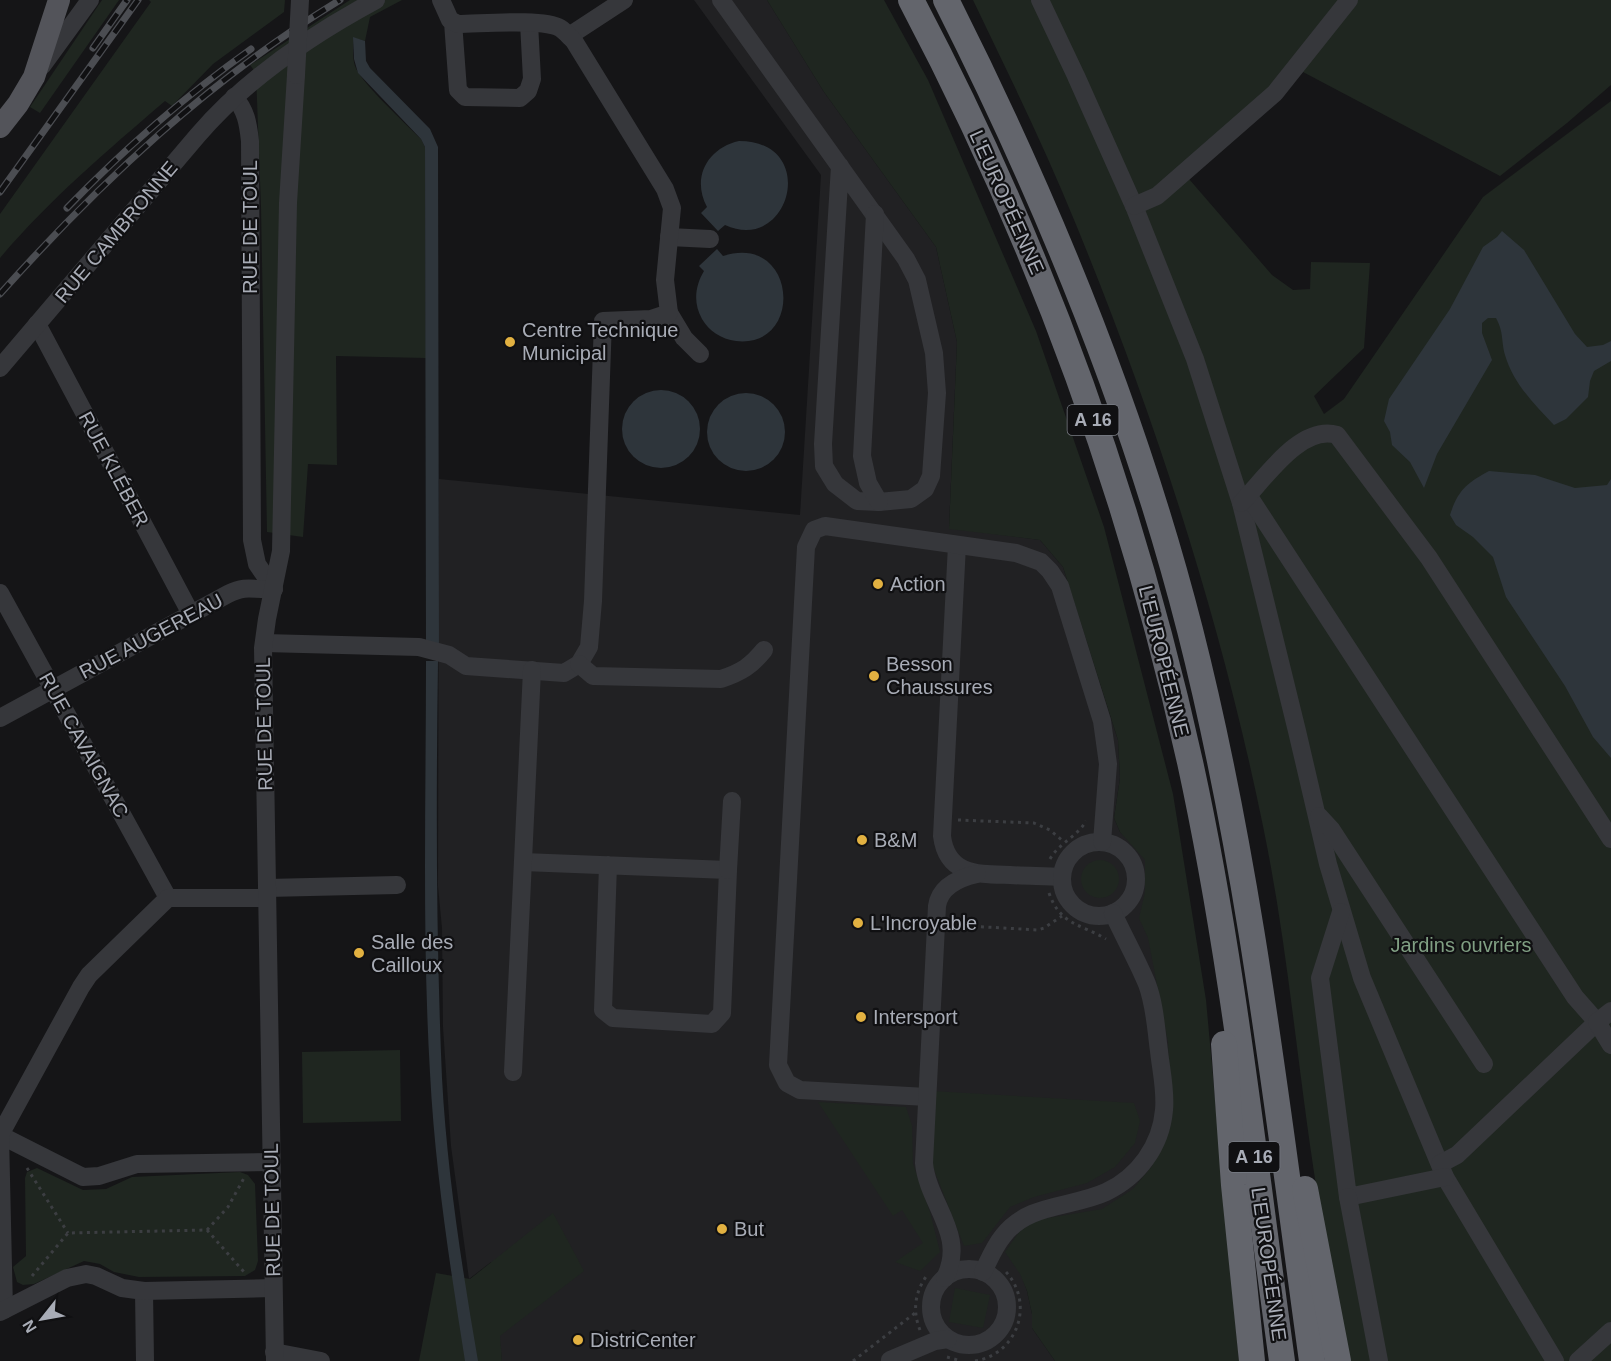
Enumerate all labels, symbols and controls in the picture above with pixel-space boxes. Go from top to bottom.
street label: L'EUROPÉENNE [965,127,1049,277]
street label: RUE CAMBRONNE [50,157,182,307]
street label: RUE DE TOUL [239,160,261,294]
place label: Centre Technique Municipal [522,319,678,364]
marker: Centre Technique Municipal [503,335,517,349]
road number: A 16 [1068,405,1118,435]
street label: RUE KLÉBER [75,408,153,530]
place label: Action [890,573,946,595]
marker: Action [871,577,885,591]
street label: L'EUROPÉENNE [1135,583,1193,739]
street label: RUE AUGEREAU [76,589,226,683]
place label: Besson Chaussures [886,653,993,698]
street label: RUE DE TOUL [252,657,276,791]
street label: RUE CAVAIGNAC [35,669,133,821]
marker: Besson Chaussures [867,669,881,683]
place label: B&M [874,829,917,851]
marker: B&M [855,833,869,847]
place label: L'Incroyable [870,912,977,934]
marker: L'Incroyable [851,916,865,930]
place label: Salle des Cailloux [371,931,453,976]
park label: Jardins ouvriers [1390,934,1532,956]
marker: Salle des Cailloux [352,946,366,960]
place label: Intersport [873,1006,958,1028]
marker: Intersport [854,1010,868,1024]
road number: A 16 [1228,1142,1280,1172]
street label: RUE DE TOUL [260,1143,284,1277]
street label: L'EUROPÉENNE [1247,1186,1291,1342]
place label: But [734,1218,764,1240]
marker: But [715,1222,729,1236]
north arrow [12,1289,72,1349]
text: N [19,1317,40,1336]
place label: DistriCenter [590,1329,696,1351]
marker: DistriCenter [571,1333,585,1347]

